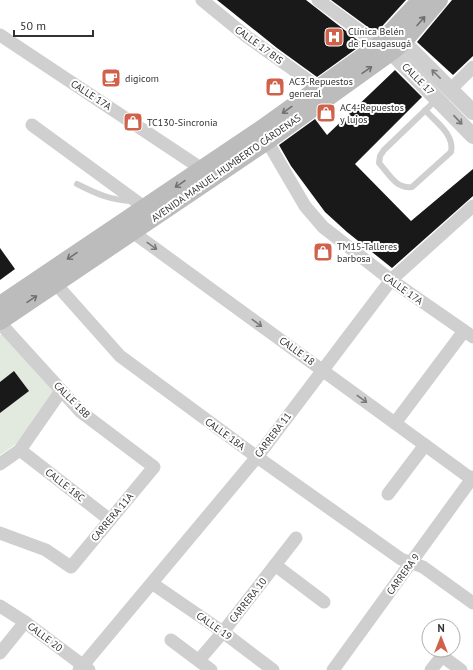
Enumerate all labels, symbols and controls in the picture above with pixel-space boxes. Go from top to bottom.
scale bar [14,12,93,38]
one-way arrow [417,16,426,26]
text: 50 m [20,18,46,33]
street label: CALLE 17 BIS [232,23,286,67]
place label: Clínica Belén de Fusagasugá [348,25,411,50]
hospital icon: Clínica Belén de Fusagasugá [323,26,345,48]
street label: CALLE 17 [399,60,437,98]
one-way arrow [361,66,372,74]
cafe icon: digicom [100,67,122,89]
one-way arrow [431,69,441,79]
place label: digicom [125,72,159,85]
place label: AC3-Repuestos general [289,75,353,100]
shop icon: AC3-Repuestos general [264,76,286,98]
street label: CALLE 17A [68,77,114,113]
place label: AC4-Repuestos y lujos [340,101,404,126]
shop icon: AC4-Repuestos y lujos [315,102,337,124]
one-way arrow [282,106,293,114]
shop icon: TC130-Sincronia [122,111,144,133]
street label: AVENIDA MANUEL HUMBERTO CÁRDENAS [149,111,303,225]
one-way arrow [453,115,463,125]
place label: TC130-Sincronia [147,116,218,129]
one-way arrow [174,180,186,188]
place label: TM15-Talleres barbosa [337,240,397,265]
shop icon: TM15-Talleres barbosa [312,241,334,263]
one-way arrow [146,242,157,250]
one-way arrow [67,252,78,260]
street label: CALLE 17A [381,271,426,308]
one-way arrow [26,295,37,303]
one-way arrow [251,318,262,327]
street label: CALLE 18 [277,334,317,368]
street label: CALLE 18B [51,379,93,421]
one-way arrow [356,395,367,403]
street label: CARRERA 11 [252,410,294,460]
street label: CALLE 18A [202,415,248,453]
street label: CALLE 18C [43,466,87,505]
street label: CARRERA 11A [88,490,136,544]
street label: CARRERA 9 [384,551,422,597]
street label: CARRERA 10 [226,575,270,625]
street label: CALLE 19 [194,609,234,643]
north arrow [421,618,461,658]
street label: CALLE 20 [25,620,66,655]
text: N [437,621,445,635]

